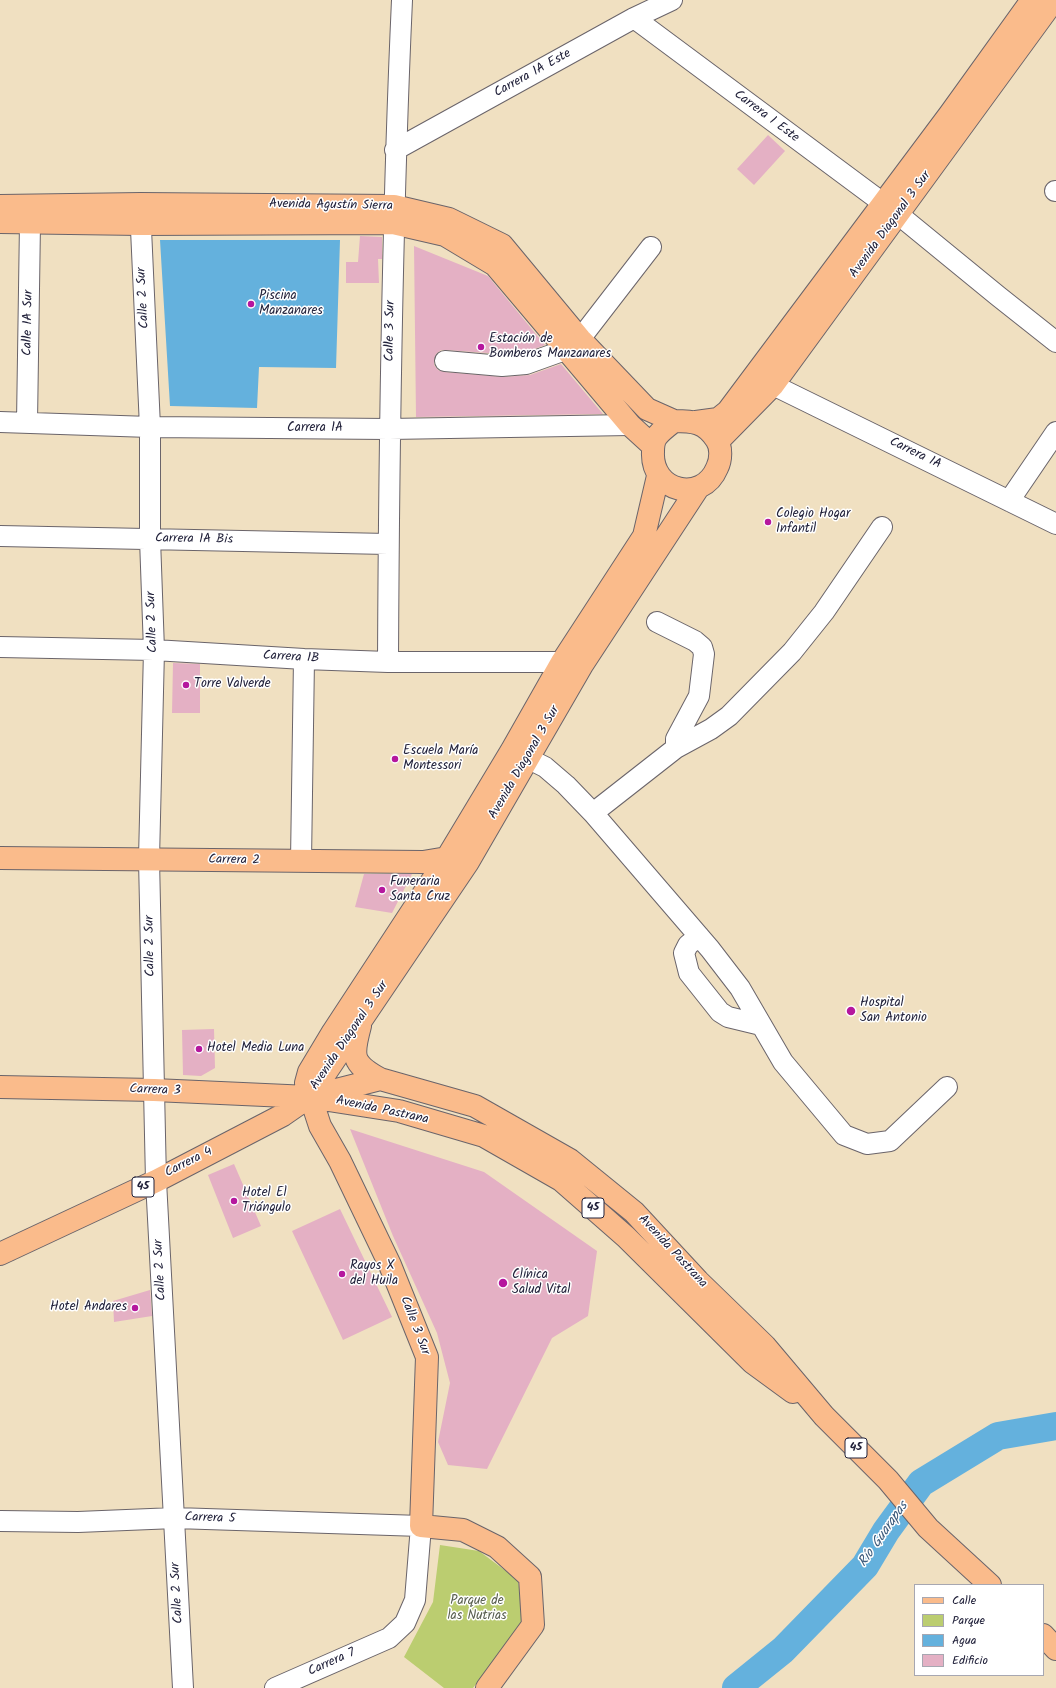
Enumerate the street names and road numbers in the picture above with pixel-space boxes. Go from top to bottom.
street label: Carrera 1A Este [492,47,574,101]
street label: Carrera 1 Este [730,88,802,146]
street label: Avenida Diagonal 3 Sur [847,169,935,281]
street label: Avenida Agustín Sierra [269,197,393,215]
street label: Calle 2 Sur [135,267,153,329]
street label: Calle 1A Sur [21,290,37,356]
street label: Calle 3 Sur [383,300,399,362]
street label: Carrera 1A [287,421,343,437]
street label: Carrera 1A [886,435,944,473]
street label: Carrera 1A Bis [155,532,233,548]
street label: Calle 2 Sur [144,591,162,653]
street label: Carrera 1B [262,649,320,667]
street label: Avenida Diagonal 3 Sur [486,704,564,822]
street label: Carrera 2 [208,853,260,869]
street label: Calle 2 Sur [143,915,159,977]
street label: Avenida Diagonal 3 Sur [308,978,392,1094]
street label: Carrera 3 [129,1082,181,1100]
street label: Avenida Pastrana [334,1094,430,1128]
street label: Carrera 4 [163,1144,215,1182]
road number: 45 [132,1177,154,1197]
road number: 45 [582,1198,604,1218]
street label: Avenida Pastrana [634,1212,710,1292]
street label: Calle 2 Sur [152,1239,170,1301]
street label: Calle 3 Sur [396,1295,432,1357]
road number: 45 [845,1438,867,1458]
street label: Carrera 5 [184,1510,236,1528]
street label: Calle 2 Sur [169,1562,187,1624]
street label: Carrera 7 [306,1646,358,1680]

